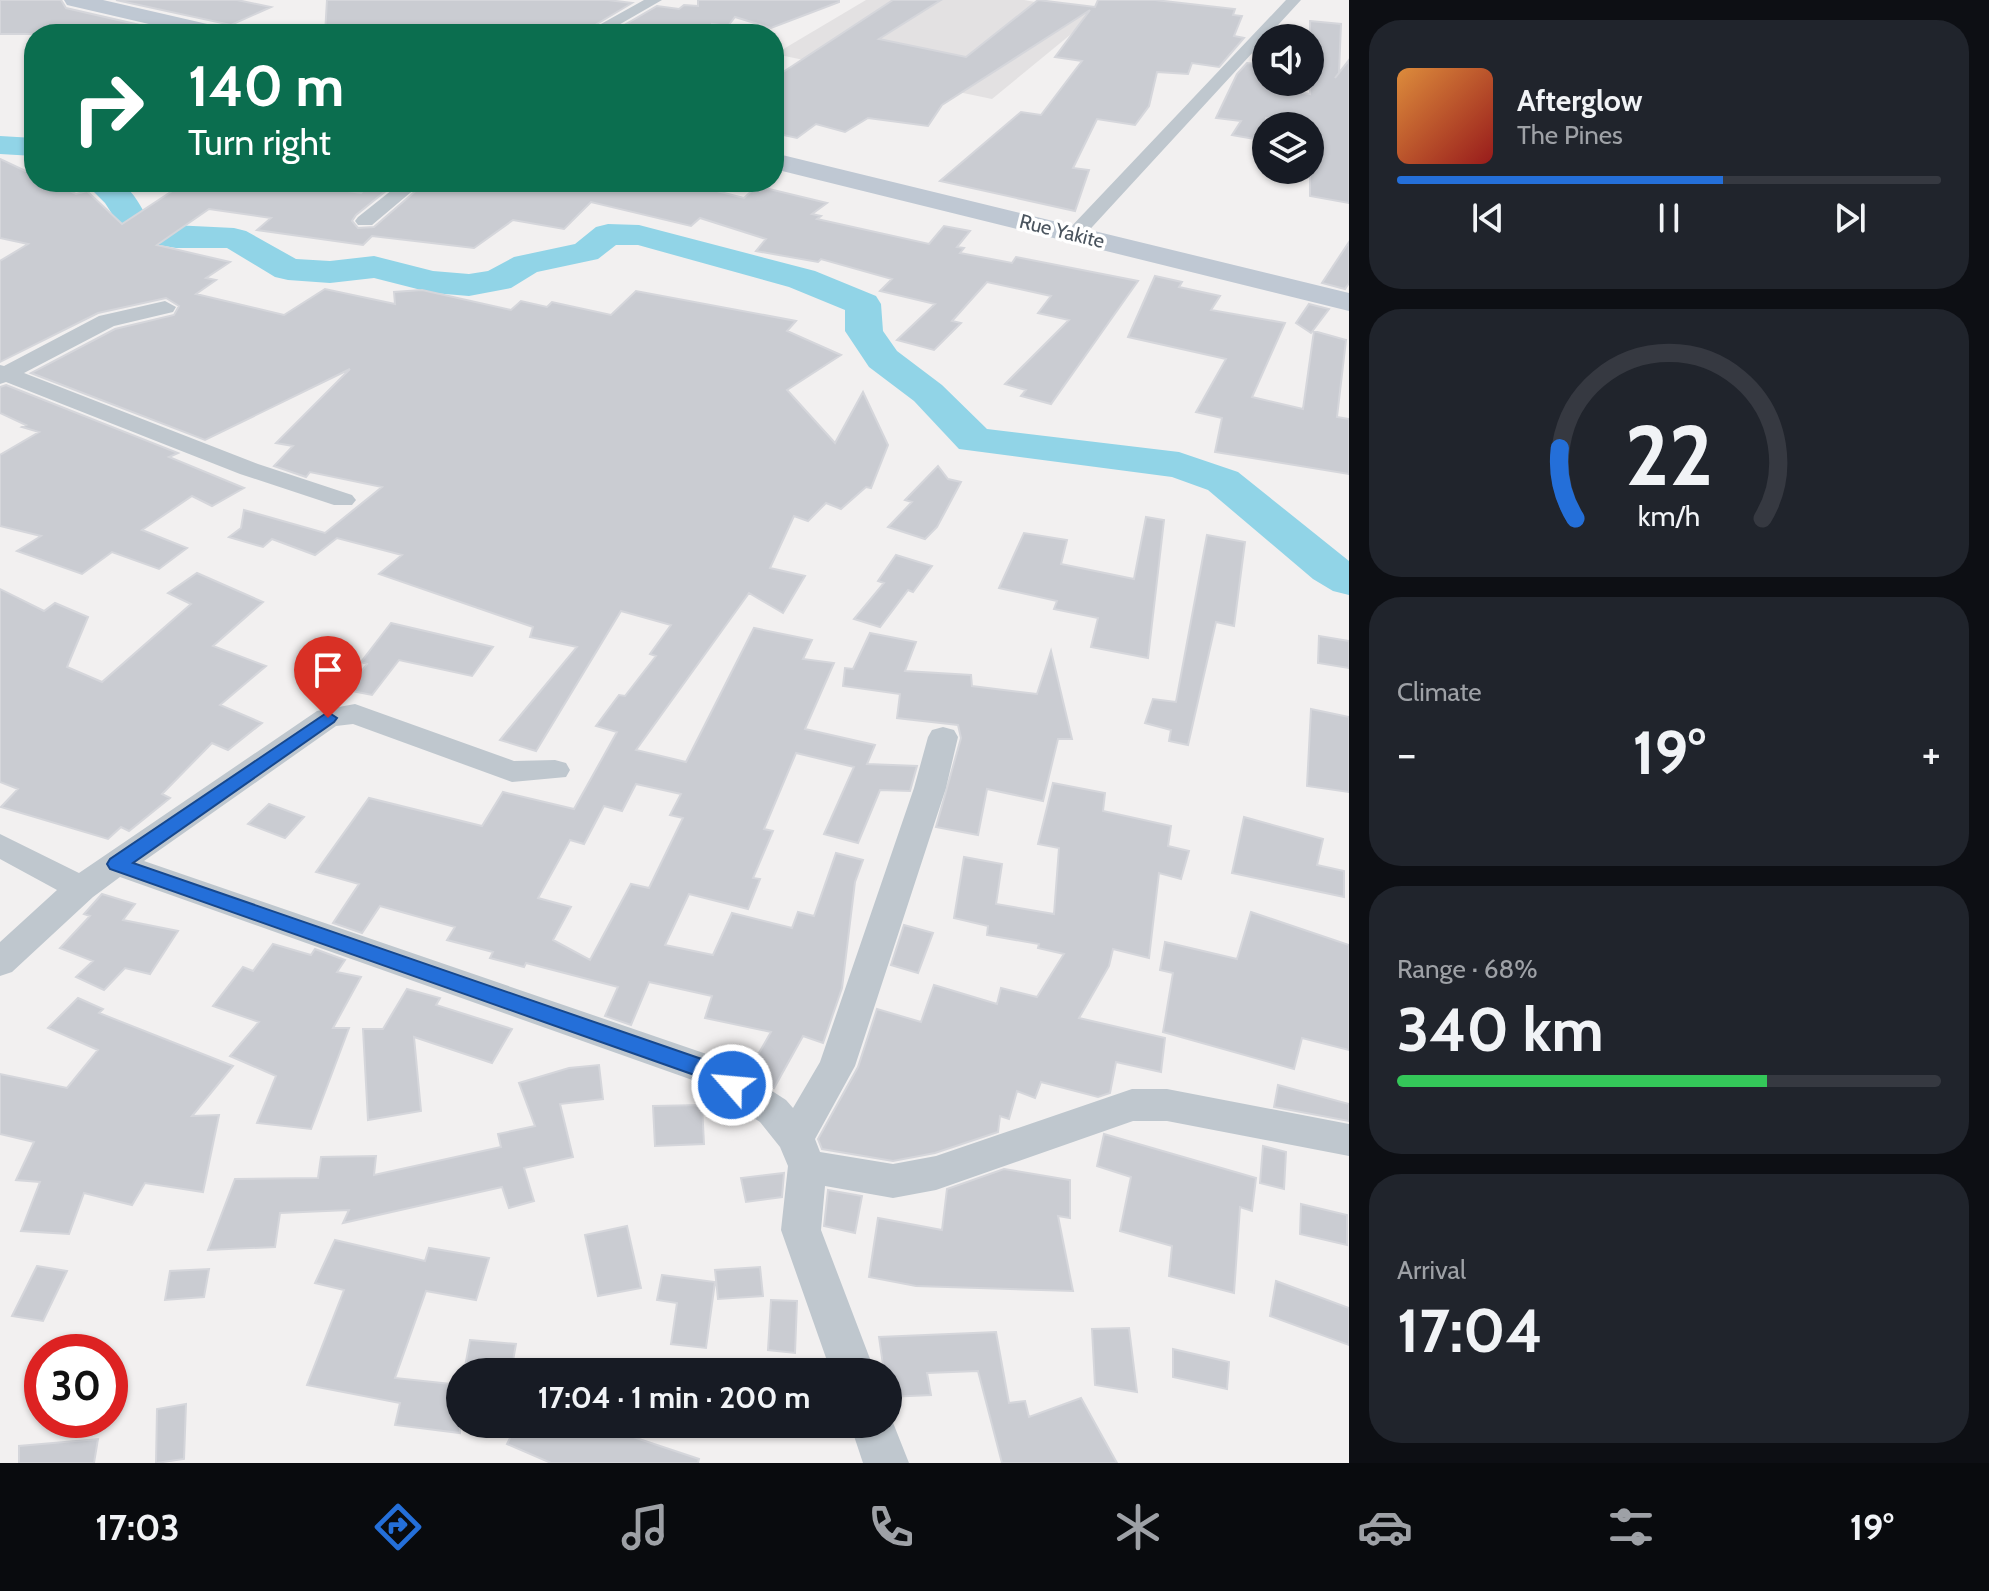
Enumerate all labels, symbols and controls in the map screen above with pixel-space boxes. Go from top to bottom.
map controls [1252,24,1324,184]
button: sound [1252,24,1324,96]
text: 140 m [188,52,344,120]
icon: right [56,56,160,160]
text: Afterglow [1517,82,1643,119]
button: layers [1252,112,1324,184]
text: The Pines [1517,119,1623,151]
text: Turn right [188,120,331,164]
icon: previous [1466,196,1510,240]
icon: pause [1647,196,1691,240]
icon: next [1828,196,1872,240]
street label: Rue Yakite [1017,209,1107,253]
text: 22 [1625,404,1713,505]
text: km/h [1638,498,1700,533]
pin [294,636,362,718]
icon: arrive [306,648,350,692]
text: Climate [1397,676,1482,708]
text: 19° [1632,716,1706,789]
text: − [1397,727,1416,780]
text: + [1922,727,1941,780]
text: Range · 68% [1397,953,1538,985]
text: 340 km [1397,993,1604,1066]
position arrow [690,1043,774,1127]
text: Arrival [1397,1254,1466,1286]
text: 17:04 [1397,1294,1543,1367]
speed limit sign: 30 [24,1334,128,1438]
text: 17:04 · 1 min · 200 m [538,1379,810,1416]
icon: directions [370,1499,426,1555]
icon: music [617,1499,673,1555]
icon: phone [863,1499,919,1555]
icon: climate [1110,1499,1166,1555]
icon: car [1357,1499,1413,1555]
icon: filters [1603,1499,1659,1555]
text: 17:03 [95,1505,180,1549]
text: 19° [1850,1505,1894,1549]

